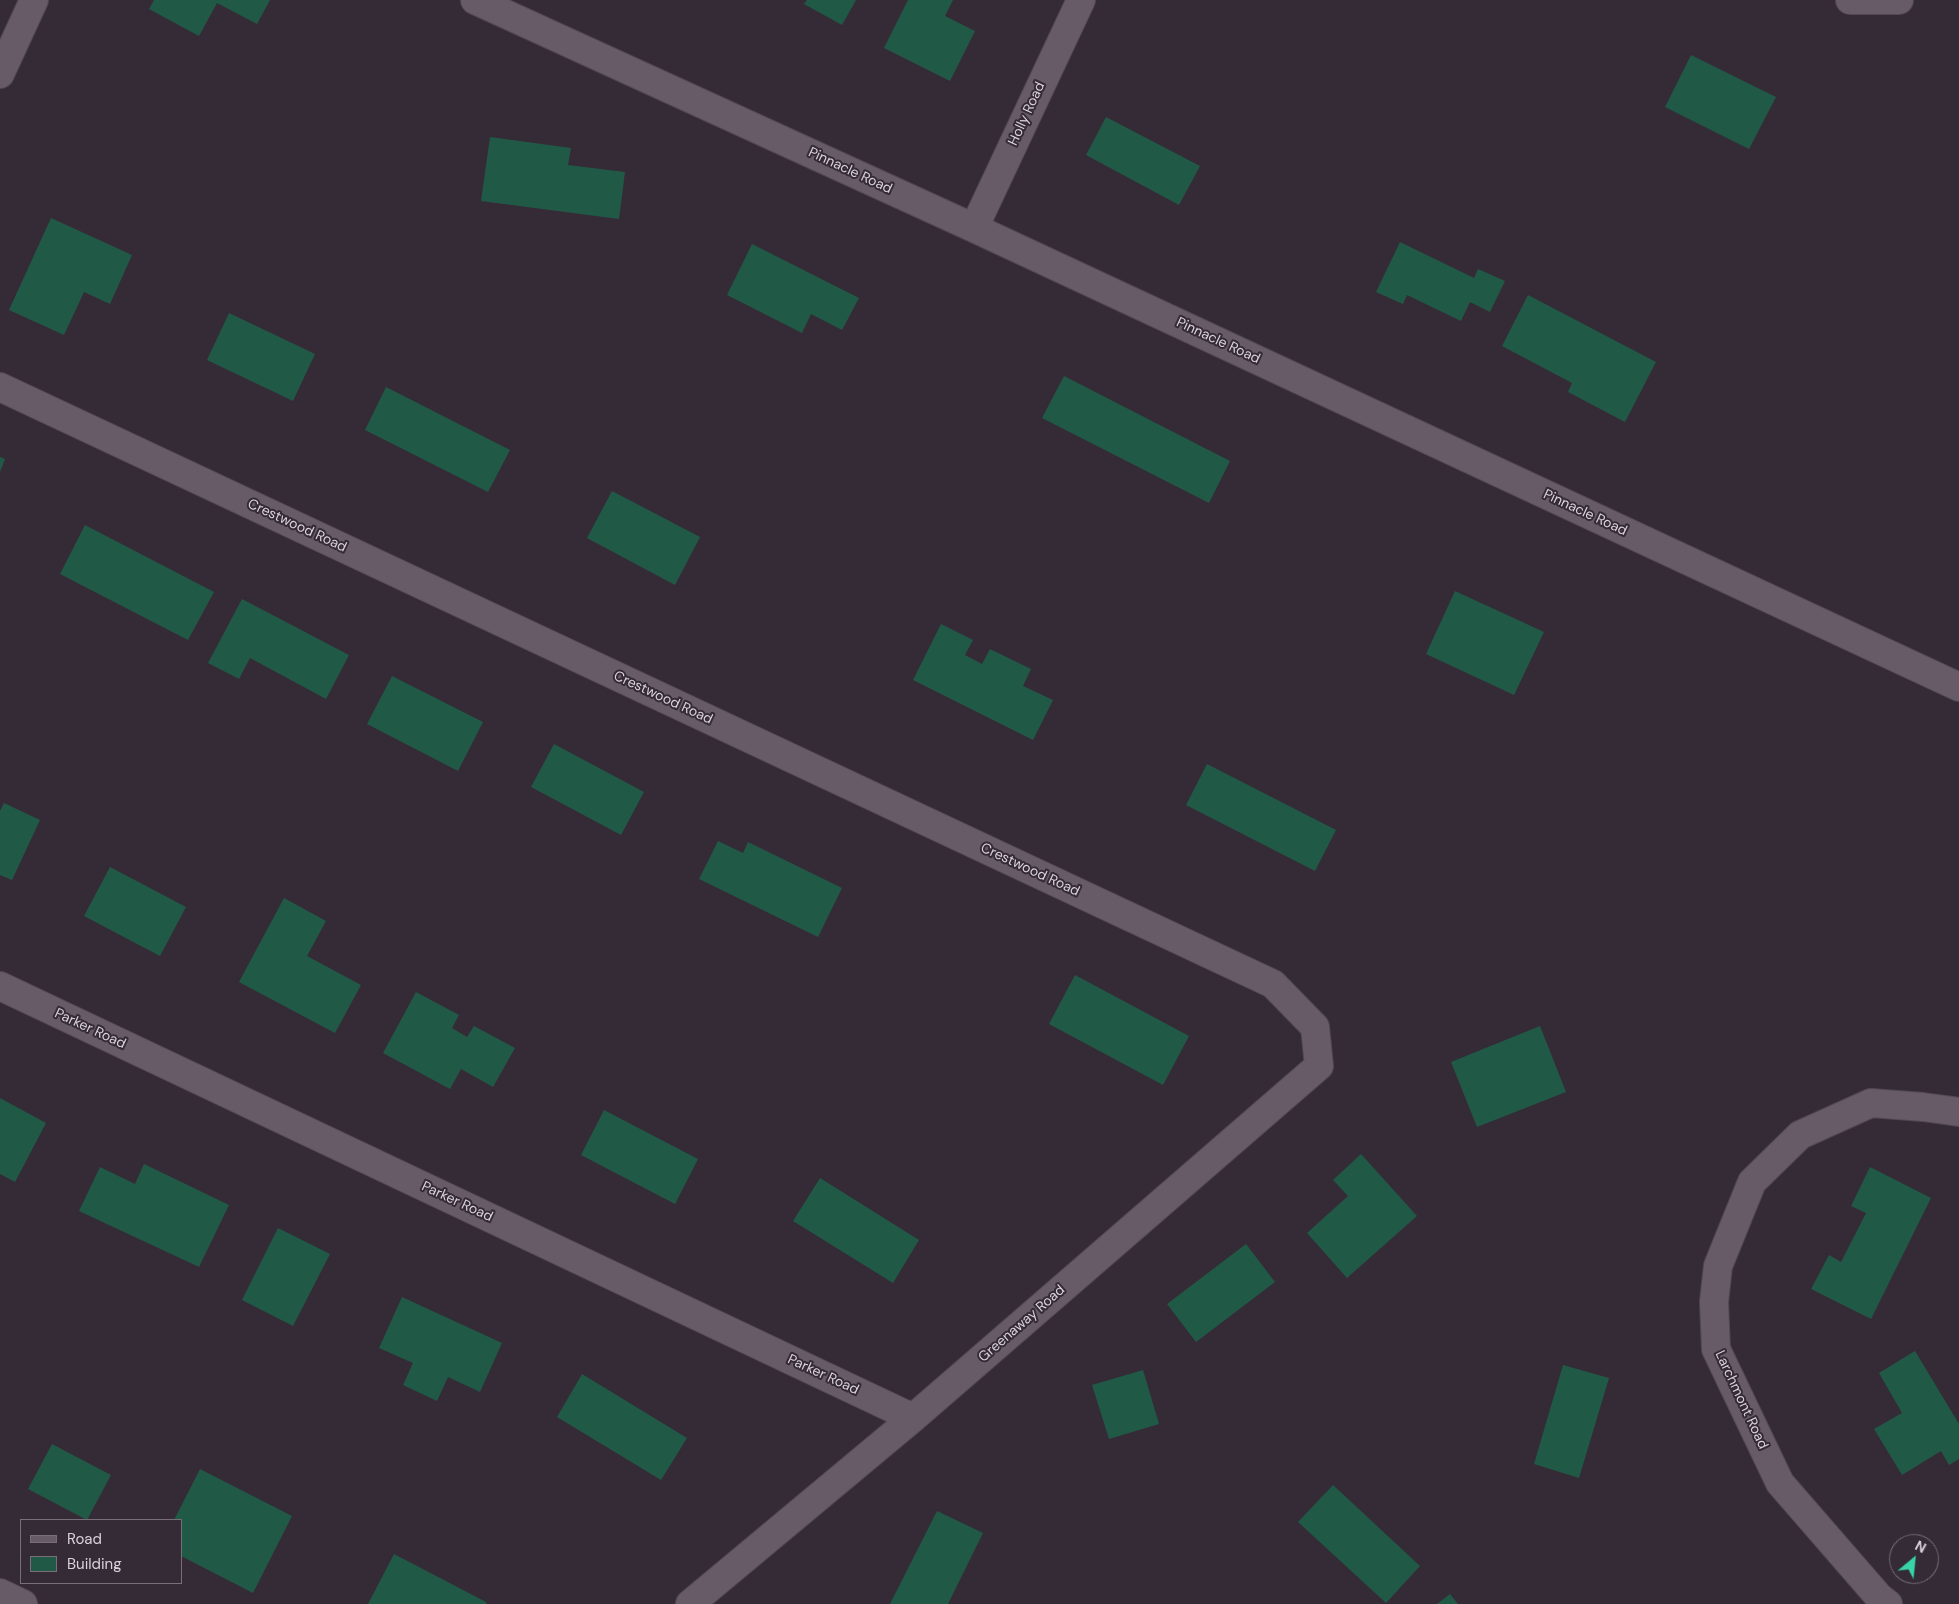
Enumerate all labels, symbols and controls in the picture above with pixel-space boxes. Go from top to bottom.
street label: Holly Road [1005,80,1049,148]
street label: Pinnacle Road [805,144,895,198]
street label: Pinnacle Road [1173,314,1263,368]
street label: Pinnacle Road [1540,486,1630,540]
street label: Crestwood Road [245,496,349,556]
street label: Crestwood Road [611,668,715,728]
street label: Crestwood Road [978,840,1082,900]
street label: Parker Road [52,1005,128,1053]
street label: Parker Road [419,1178,495,1226]
street label: Greenaway Road [975,1282,1069,1366]
street label: Larchmont Road [1711,1348,1771,1452]
street label: Parker Road [785,1351,861,1399]
legend [20,1519,182,1584]
text: Road [67,1529,102,1549]
north arrow [1889,1534,1939,1584]
text: N [1912,1536,1929,1557]
text: Building [67,1554,122,1574]

